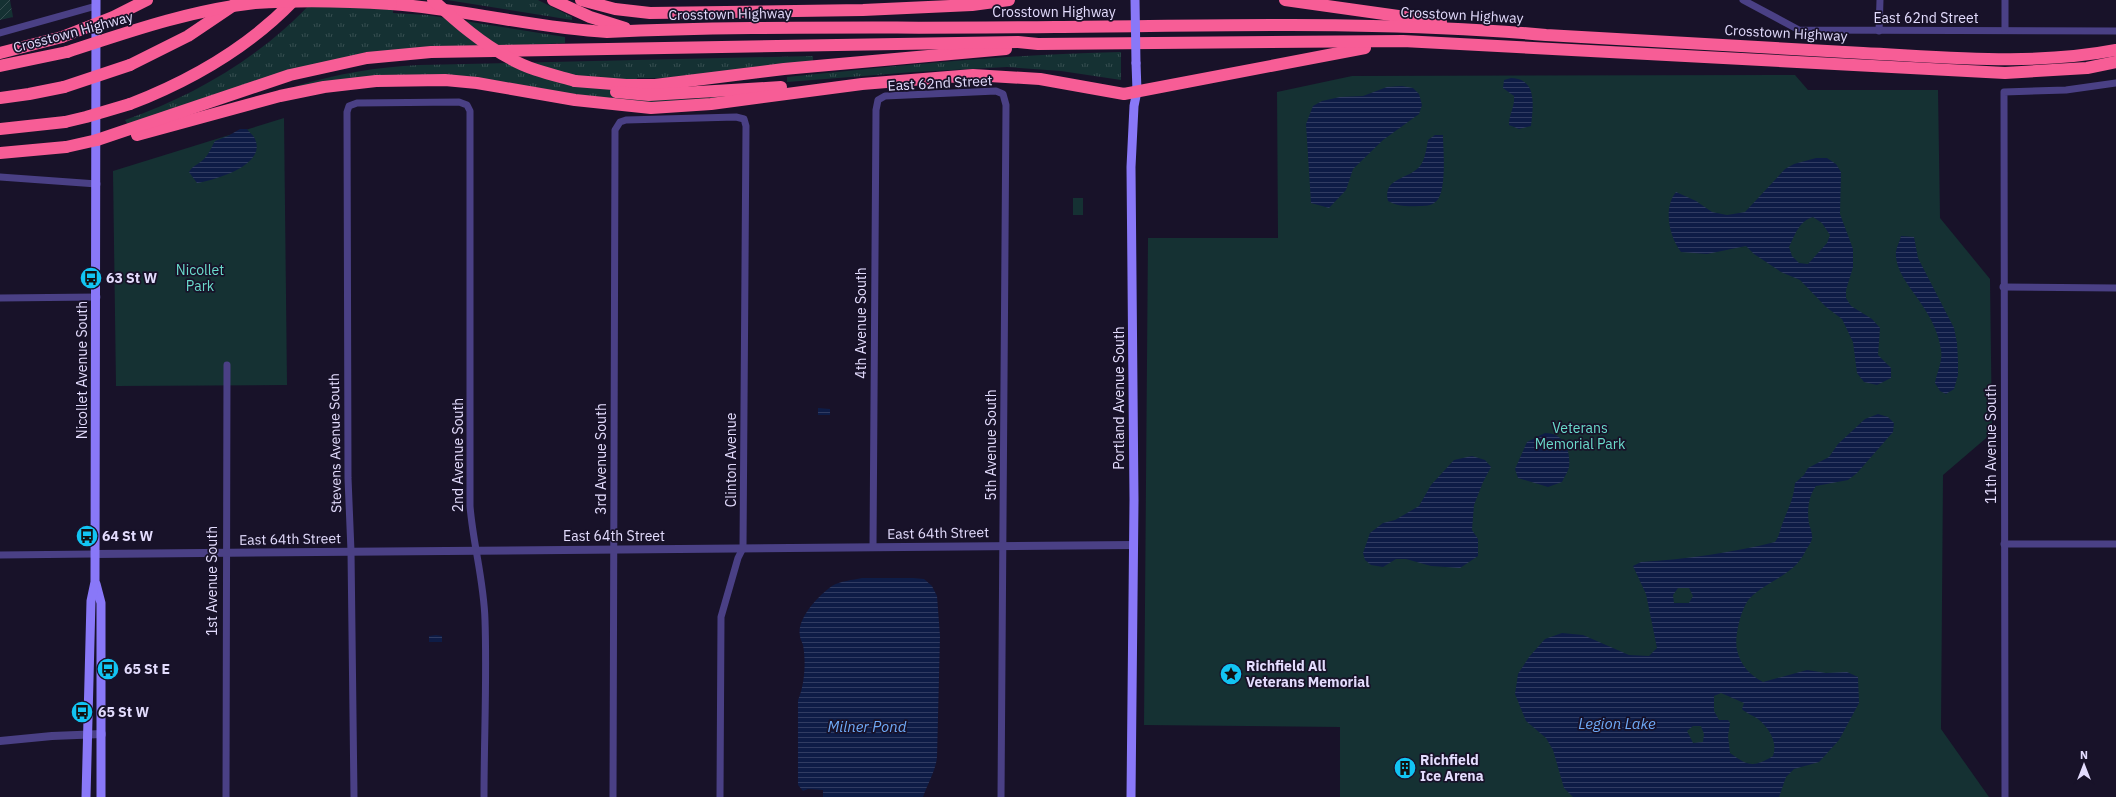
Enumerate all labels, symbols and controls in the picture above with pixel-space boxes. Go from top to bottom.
street label: Crosstown Highway [992,3,1116,21]
street label: Crosstown Highway [1400,3,1524,27]
street label: Crosstown Highway [668,4,792,24]
street label: Crosstown Highway [11,7,135,57]
street label: East 62nd Street [1873,9,1979,27]
street label: Crosstown Highway [1724,21,1848,45]
street label: East 62nd Street [887,71,993,95]
park label: Nicollet Park [176,261,224,295]
bus stop icon: 63 St W [78,265,104,291]
street label: 4th Avenue South [852,267,870,379]
place label: 63 St W [106,269,157,287]
street label: Nicollet Avenue South [73,301,91,439]
street label: Portland Avenue South [1110,326,1128,470]
street label: Stevens Avenue South [325,373,345,513]
street label: 11th Avenue South [1982,384,2000,504]
street label: 5th Avenue South [982,389,1000,501]
street label: 2nd Avenue South [449,398,467,512]
street label: 3rd Avenue South [592,403,610,515]
street label: Clinton Avenue [722,412,740,507]
park label: Veterans Memorial Park [1535,419,1626,453]
bus stop icon: 64 St W [74,523,100,549]
street label: East 64th Street [887,523,989,543]
street label: 1st Avenue South [203,526,221,636]
place label: 64 St W [102,527,153,545]
street label: East 64th Street [563,527,665,545]
street label: East 64th Street [239,529,341,549]
bus stop icon: 65 St E [95,656,121,682]
place label: Richfield All Veterans Memorial [1246,657,1369,691]
place label: 65 St E [124,660,170,678]
place icon: Richfield All Veterans Memorial [1218,661,1244,687]
bus stop icon: 65 St W [69,699,95,725]
place label: 65 St W [98,703,149,721]
water label: Legion Lake [1578,714,1656,733]
water label: Milner Pond [828,717,907,736]
north arrow [2064,745,2104,785]
text: N [2080,748,2088,762]
place label: Richfield Ice Arena [1420,751,1484,785]
building icon: Richfield Ice Arena [1392,755,1418,781]

